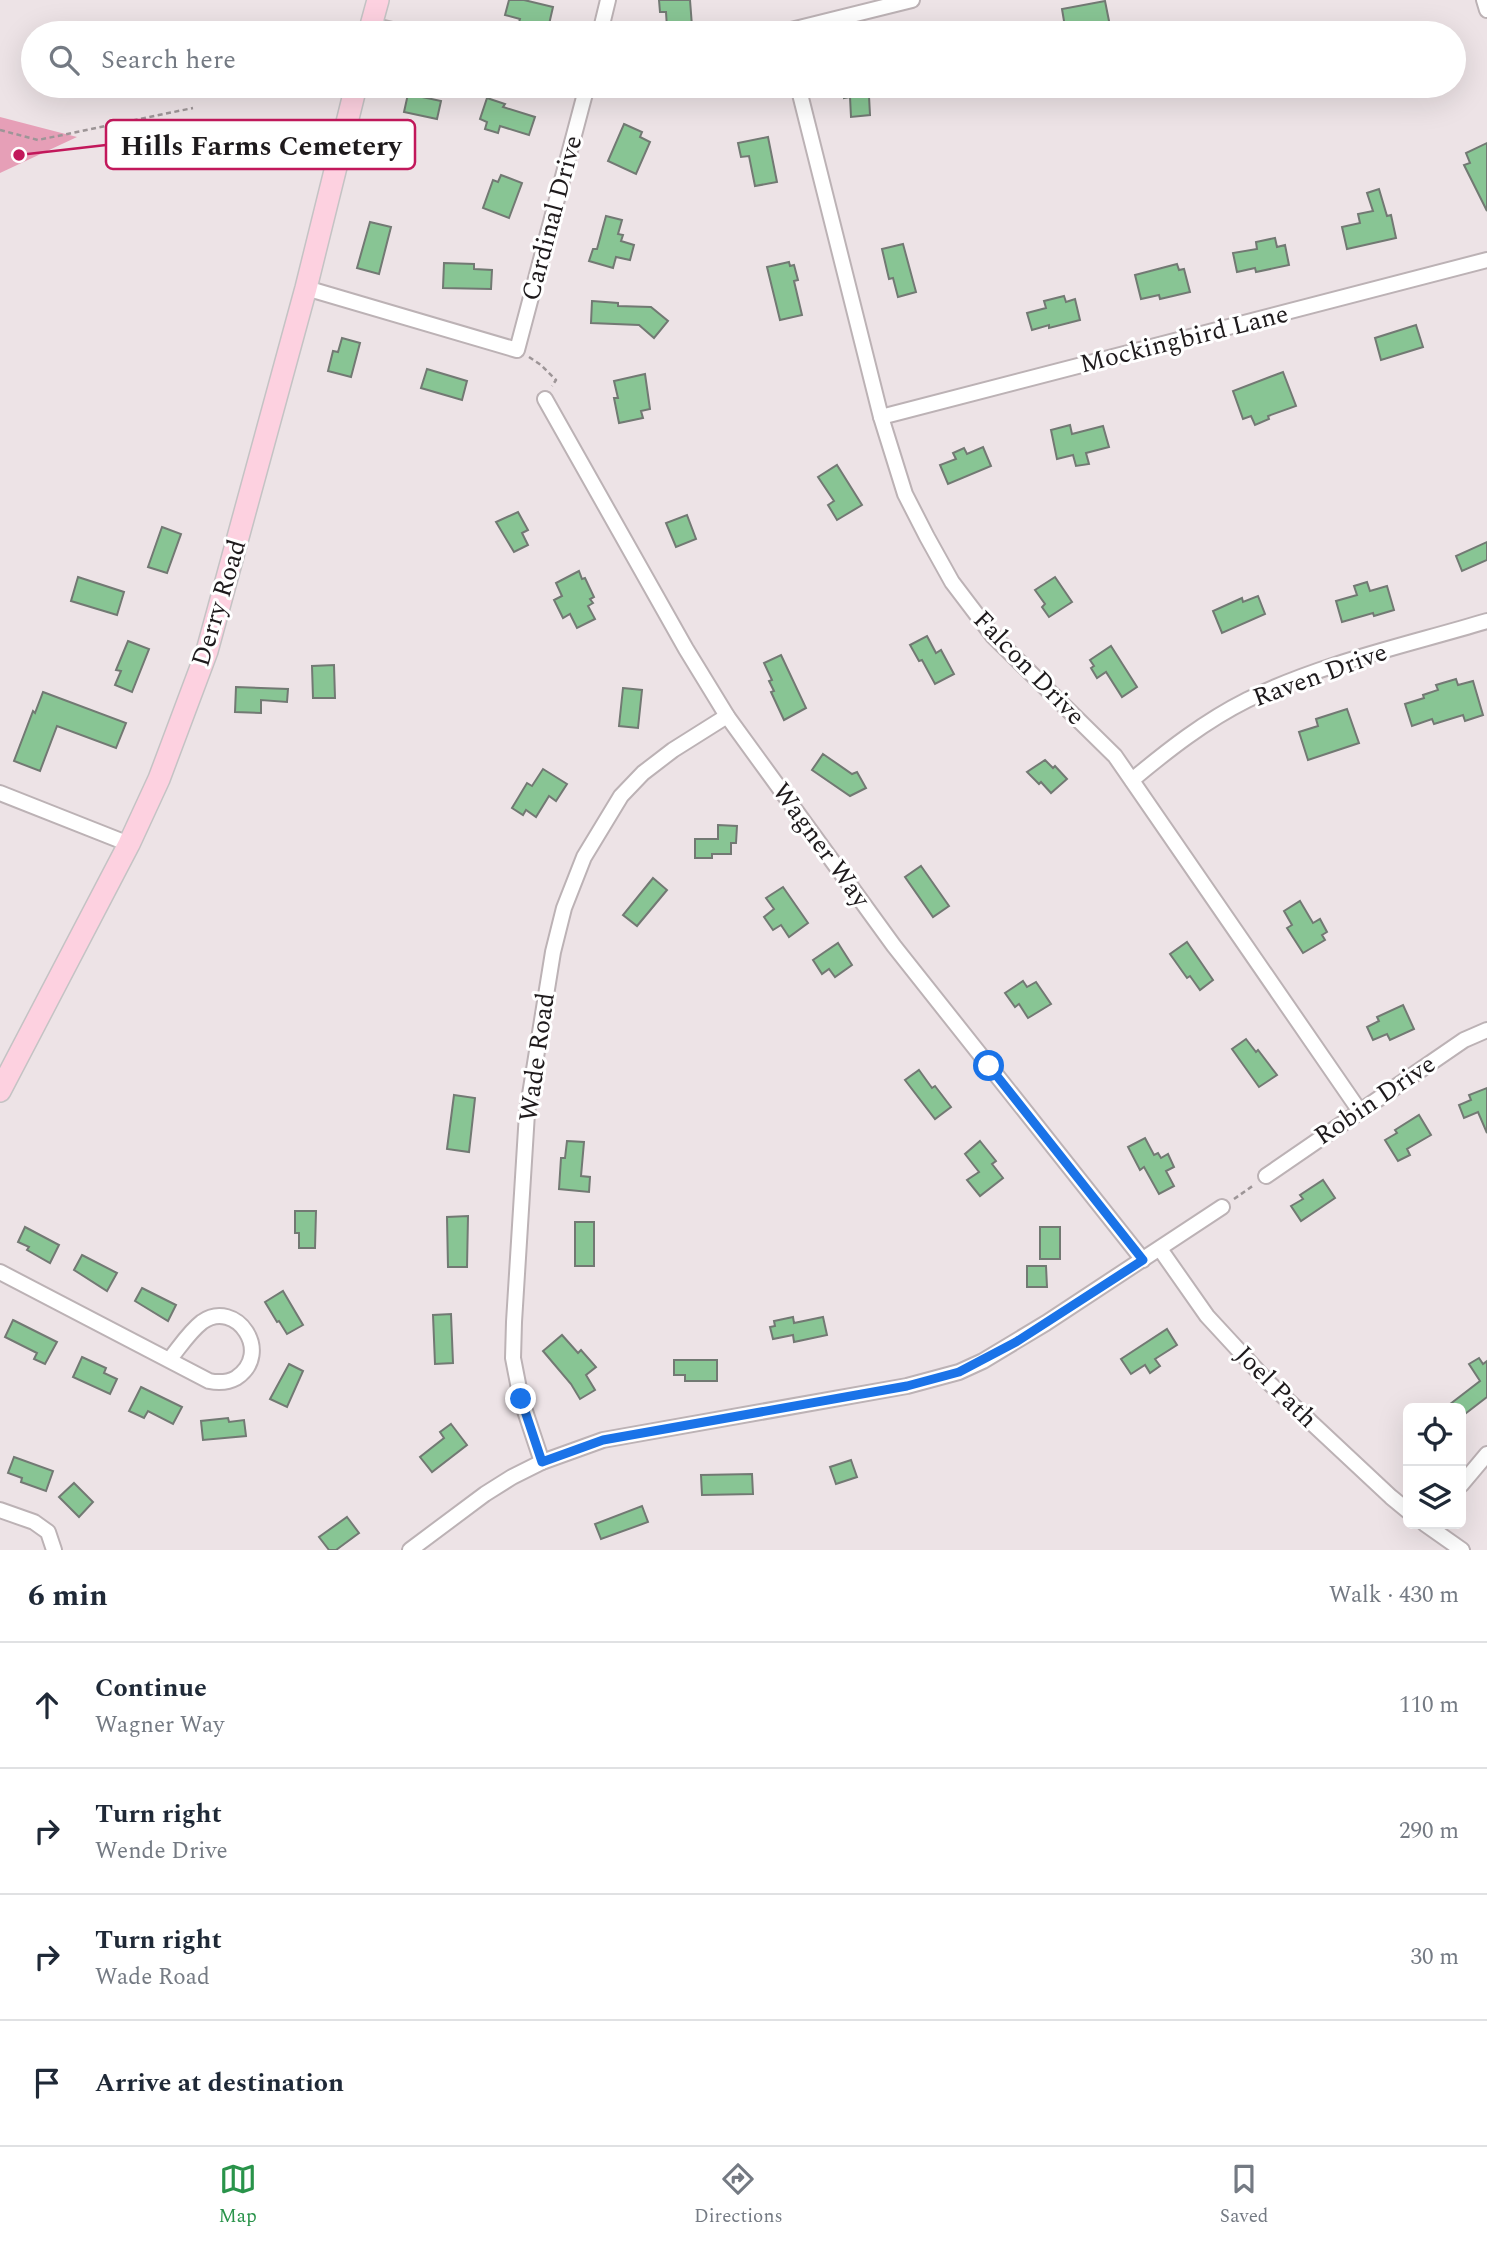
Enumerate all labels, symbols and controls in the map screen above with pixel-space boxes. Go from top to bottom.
search box [21,21,1466,98]
text: Search here [101,40,236,80]
icon: search [45,41,83,79]
callout: Hills Farms Cemetery [106,120,415,169]
text: Hills Farms Cemetery [120,125,403,168]
street label: Cardinal Drive [511,131,593,305]
street label: Mockingbird Lane [1075,294,1293,384]
street label: Derry Road [181,535,257,671]
street label: Falcon Drive [963,601,1095,735]
street label: Raven Drive [1247,632,1393,718]
street label: Wagner Way [762,774,881,917]
street label: Wade Road [508,990,566,1124]
street label: Robin Drive [1306,1045,1444,1155]
route start [973,1050,1004,1081]
street label: Joel Path [1225,1336,1327,1438]
route end [505,1383,536,1414]
map controls [1403,1403,1466,1529]
button: locate [1403,1403,1466,1466]
button: layers [1403,1466,1466,1529]
text: 6 min [28,1573,108,1619]
text: Walk · 430 m [1329,1578,1459,1613]
text: Continue [95,1668,207,1708]
icon: ahead [28,1686,66,1724]
text: 110 m [1399,1688,1459,1723]
text: Wagner Way [95,1708,224,1743]
text: Turn right [95,1794,222,1834]
icon: right [28,1812,66,1850]
text: 290 m [1399,1814,1459,1849]
text: Wende Drive [95,1834,228,1869]
text: Turn right [95,1920,222,1960]
icon: right [28,1938,66,1976]
text: 30 m [1410,1940,1459,1975]
text: Wade Road [95,1960,210,1995]
text: Arrive at destination [95,2063,344,2103]
icon: arrive [28,2064,66,2102]
tab: Map [219,2160,257,2231]
tab: Directions [694,2160,783,2231]
tab: Saved [1220,2160,1268,2231]

